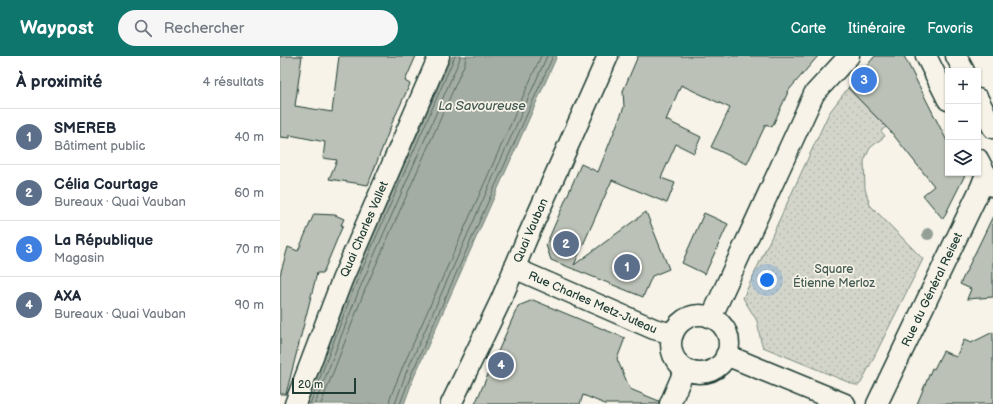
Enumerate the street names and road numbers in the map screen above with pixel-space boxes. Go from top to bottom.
street label: Quai Charles Vallet [337,179,392,279]
street label: Quai Vauban [510,196,551,265]
street label: Rue du Général Reiset [898,230,966,349]
street label: Rue Charles Metz-Juteau [526,268,660,337]

